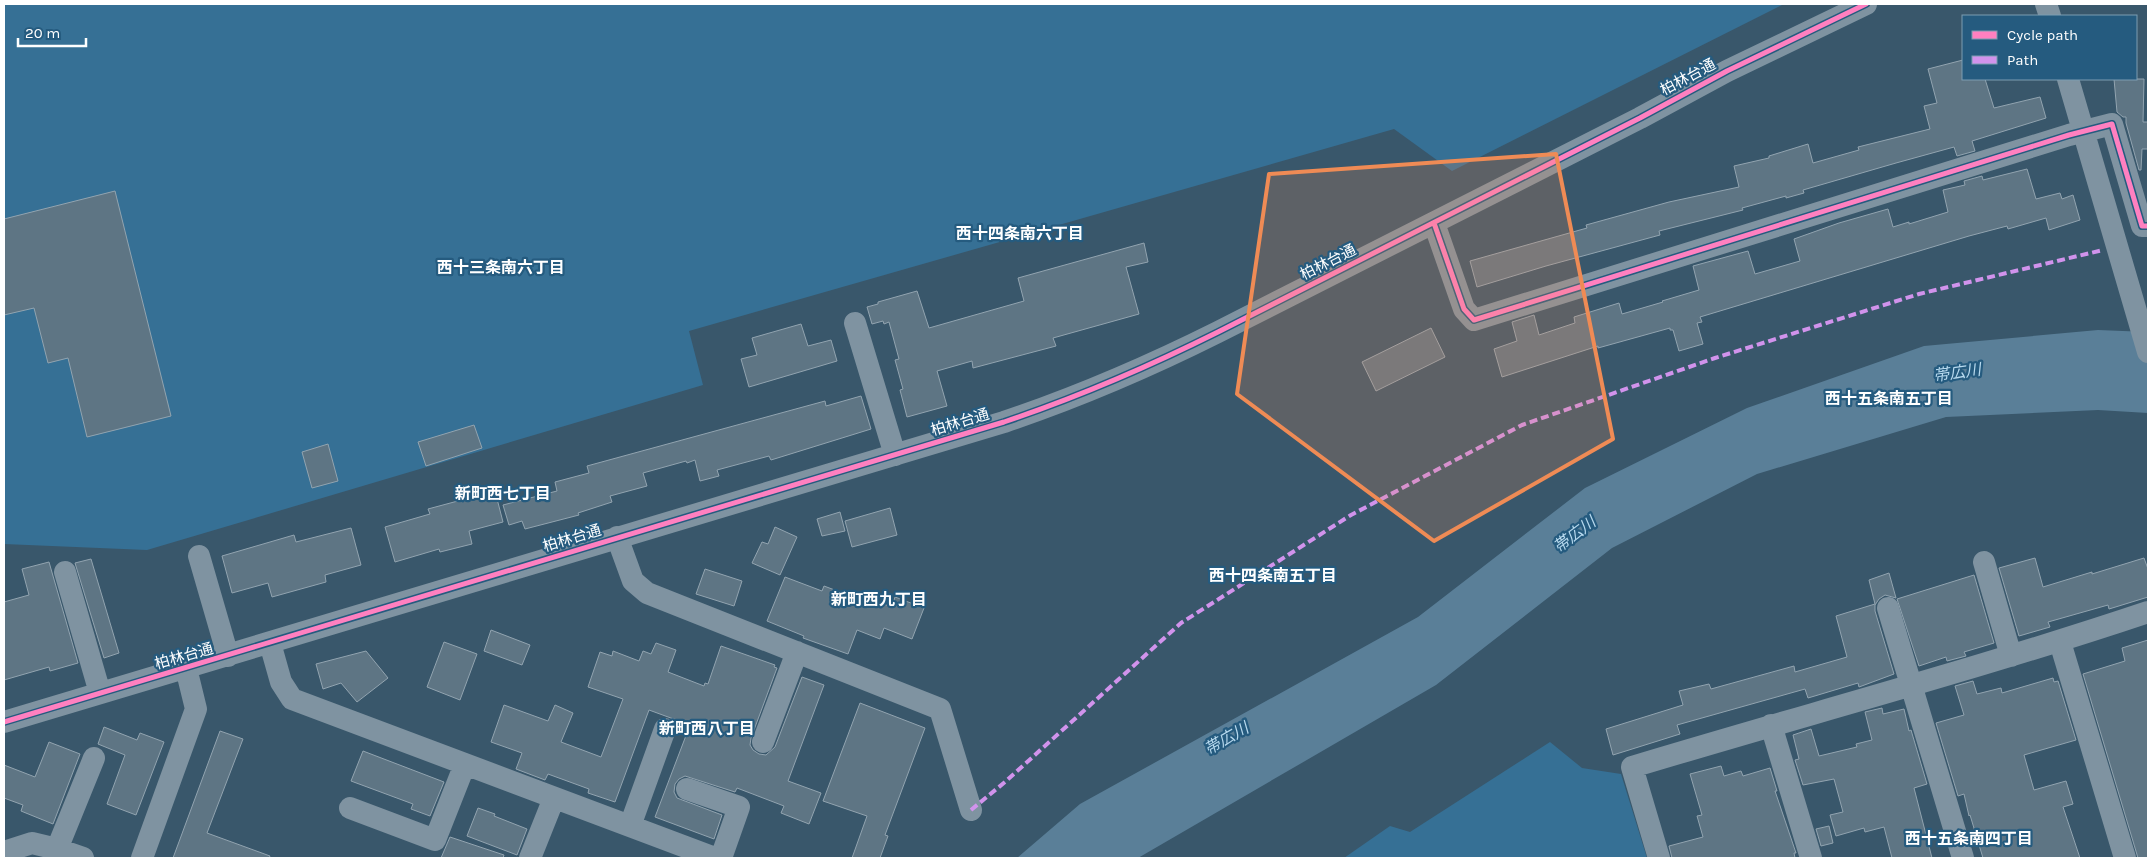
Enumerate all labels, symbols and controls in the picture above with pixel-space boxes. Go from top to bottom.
scale bar [18,15,85,47]
legend [1962,15,2137,80]
text: 20 m [25,24,60,42]
text: Cycle path [2007,26,2078,44]
text: Path [2007,51,2038,69]
street label: 柏林台通 [1657,55,1719,99]
district label: 西十四条南六丁目 [956,224,1084,243]
street label: 柏林台通 [1297,240,1359,284]
district label: 西十三条南六丁目 [437,258,565,277]
water label: 帯広川 [1932,359,1984,385]
district label: 西十五条南五丁目 [1825,389,1953,408]
street label: 柏林台通 [929,405,991,439]
district label: 新町西七丁目 [455,484,551,503]
water label: 帯広川 [1549,511,1601,556]
street label: 柏林台通 [541,521,603,555]
district label: 西十四条南五丁目 [1209,566,1337,585]
district label: 新町西九丁目 [831,590,927,609]
street label: 柏林台通 [153,639,215,673]
water label: 帯広川 [1201,717,1254,759]
district label: 新町西八丁目 [659,719,755,738]
district label: 西十五条南四丁目 [1905,829,2033,848]

